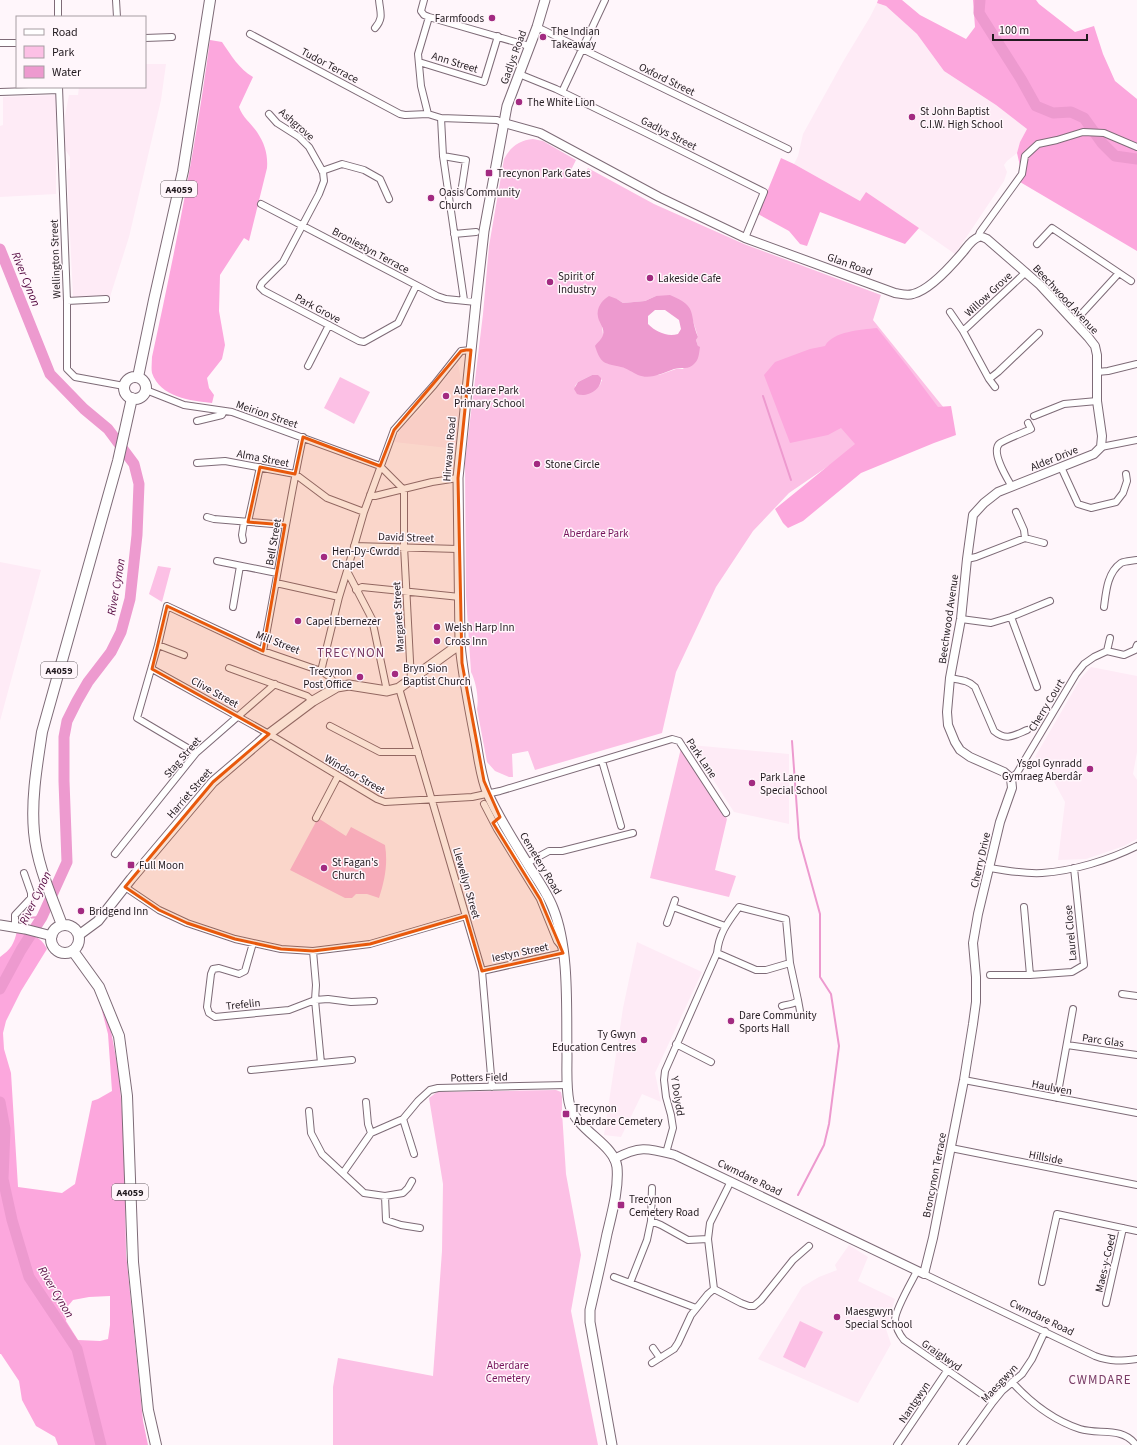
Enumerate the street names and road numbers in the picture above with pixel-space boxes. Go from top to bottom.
street label: Gadlys Road [497,28,530,86]
street label: Tudor Terrace [298,44,362,87]
street label: Ann Street [430,48,480,77]
street label: Oxford Street [636,59,698,100]
street label: Ashgrove [276,105,318,144]
street label: Gadlys Street [638,113,699,154]
road number: A4059 [161,181,197,197]
street label: Wellington Street [47,219,64,299]
street label: Broniestyn Terrace [329,224,413,277]
street label: Glan Road [825,249,874,280]
street label: Beechwood Avenue [1029,261,1102,338]
street label: Willow Grove [961,268,1016,320]
street label: Park Grove [292,290,344,327]
street label: Meirion Street [234,397,300,432]
street label: Hirwaun Road [439,416,460,482]
street label: Alder Drive [1028,442,1081,475]
street label: Alma Street [235,446,291,471]
street label: Bell Street [262,517,285,567]
street label: David Street [378,529,435,546]
street label: Beechwood Avenue [935,573,962,665]
street label: Margaret Street [389,581,408,653]
street label: Mill Street [254,627,302,658]
road number: A4059 [41,662,77,678]
street label: Clive Street [188,673,241,712]
street label: Cherry Court [1025,676,1068,734]
street label: Stag Street [160,733,205,781]
street label: Park Lane [683,735,721,782]
street label: Windsor Street [322,751,388,798]
street label: Harriet Street [163,765,216,822]
street label: Cemetery Road [516,829,565,897]
street label: Cherry Drive [967,830,994,889]
street label: Llewellyn Street [449,846,484,921]
street label: Laurel Close [1061,904,1080,962]
street label: Iestyn Street [490,939,550,966]
street label: Trefelin [225,995,261,1014]
street label: Parc Glas [1081,1030,1125,1051]
street label: Potters Field [450,1070,508,1085]
street label: Y Dolydd [667,1074,688,1117]
street label: Haulwen [1030,1076,1073,1099]
street label: Broncynon Terrace [919,1131,950,1219]
street label: Hillside [1028,1147,1065,1168]
street label: Cwmdare Road [715,1155,784,1199]
road number: A4059 [112,1184,148,1200]
street label: Maes-y-Coed [1091,1232,1119,1294]
street label: Cwmdare Road [1007,1295,1076,1339]
street label: Graiglwyd [919,1336,965,1375]
street label: Maesgwyn [977,1361,1021,1406]
street label: Nantgwyn [895,1379,934,1426]

